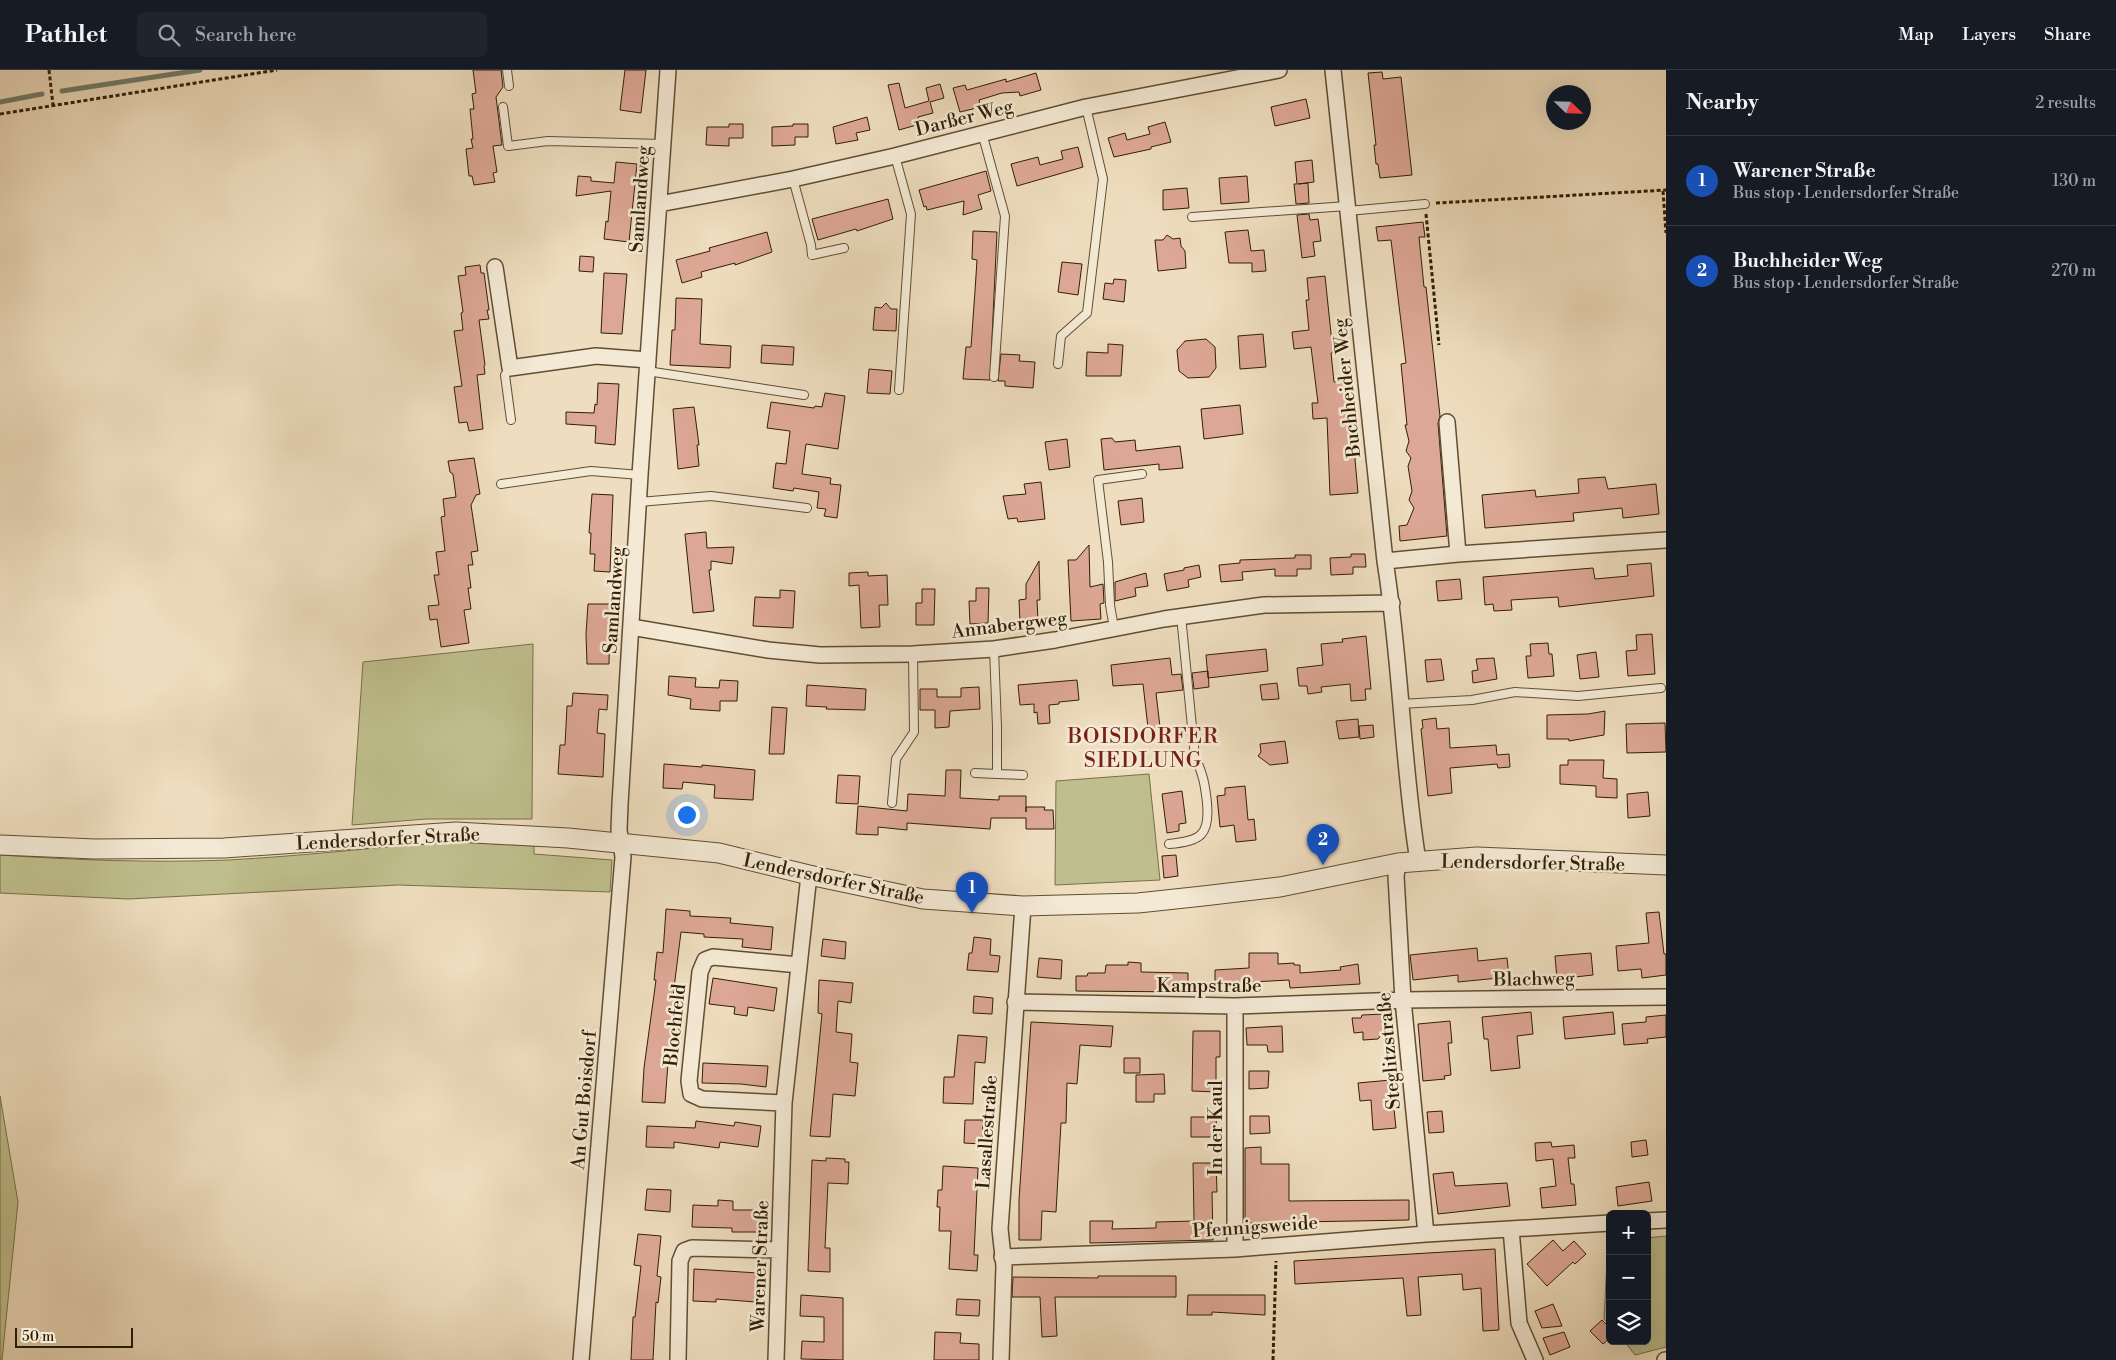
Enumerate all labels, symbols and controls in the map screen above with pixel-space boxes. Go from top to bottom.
search box [137,12,487,57]
text: Pathlet [25,20,107,50]
icon: search [155,21,183,49]
text: Search here [195,23,296,47]
text: Map [1899,23,1934,46]
text: Layers [1962,23,2016,46]
text: Share [2044,23,2091,46]
north arrow [1546,85,1591,130]
text: Nearby [1686,90,1759,116]
text: 2 results [2035,93,2096,113]
street label: Darßer Weg [913,94,1016,142]
street label: Samlandweg [624,145,656,253]
text: Warener Straße [1733,159,1876,183]
text: 1 [1698,171,1706,191]
text: 130 m [2052,171,2096,191]
text: Bus stop · Lendersdorfer Straße [1733,183,1959,203]
text: Buchheider Weg [1733,249,1882,273]
text: 2 [1697,261,1707,281]
text: 270 m [2051,261,2096,281]
text: Bus stop · Lendersdorfer Straße [1733,273,1959,293]
street label: Buchheider Weg [1328,317,1366,460]
street label: Samlandweg [598,546,630,654]
street label: Annabergweg [949,606,1068,644]
district label: BOISDORFER SIEDLUNG [1066,724,1219,774]
your location [674,802,700,828]
street label: Lendersdorfer Straße [295,822,481,856]
pin: 2 [1307,824,1339,865]
street label: Lendersdorfer Straße [741,848,926,910]
street label: Lendersdorfer Straße [1441,849,1625,877]
pin: 1 [956,872,988,913]
street label: Blachweg [1492,966,1575,992]
street label: Kampstraße [1157,974,1261,998]
street label: Blochfeld [659,982,691,1069]
street label: Steglitzstraße [1372,991,1406,1111]
street label: An Gut Boisdorf [566,1028,602,1172]
street label: Lasallestraße [971,1074,1003,1190]
street label: In der Kaul [1204,1080,1228,1176]
street label: Warener Straße [746,1200,774,1333]
map controls [1606,1210,1651,1345]
button: + [1606,1210,1651,1255]
street label: Pfennigsweide [1192,1211,1319,1243]
button: − [1606,1255,1651,1300]
button: layers [1606,1300,1651,1345]
scale bar [15,1325,132,1348]
text: 50 m [22,1328,54,1346]

